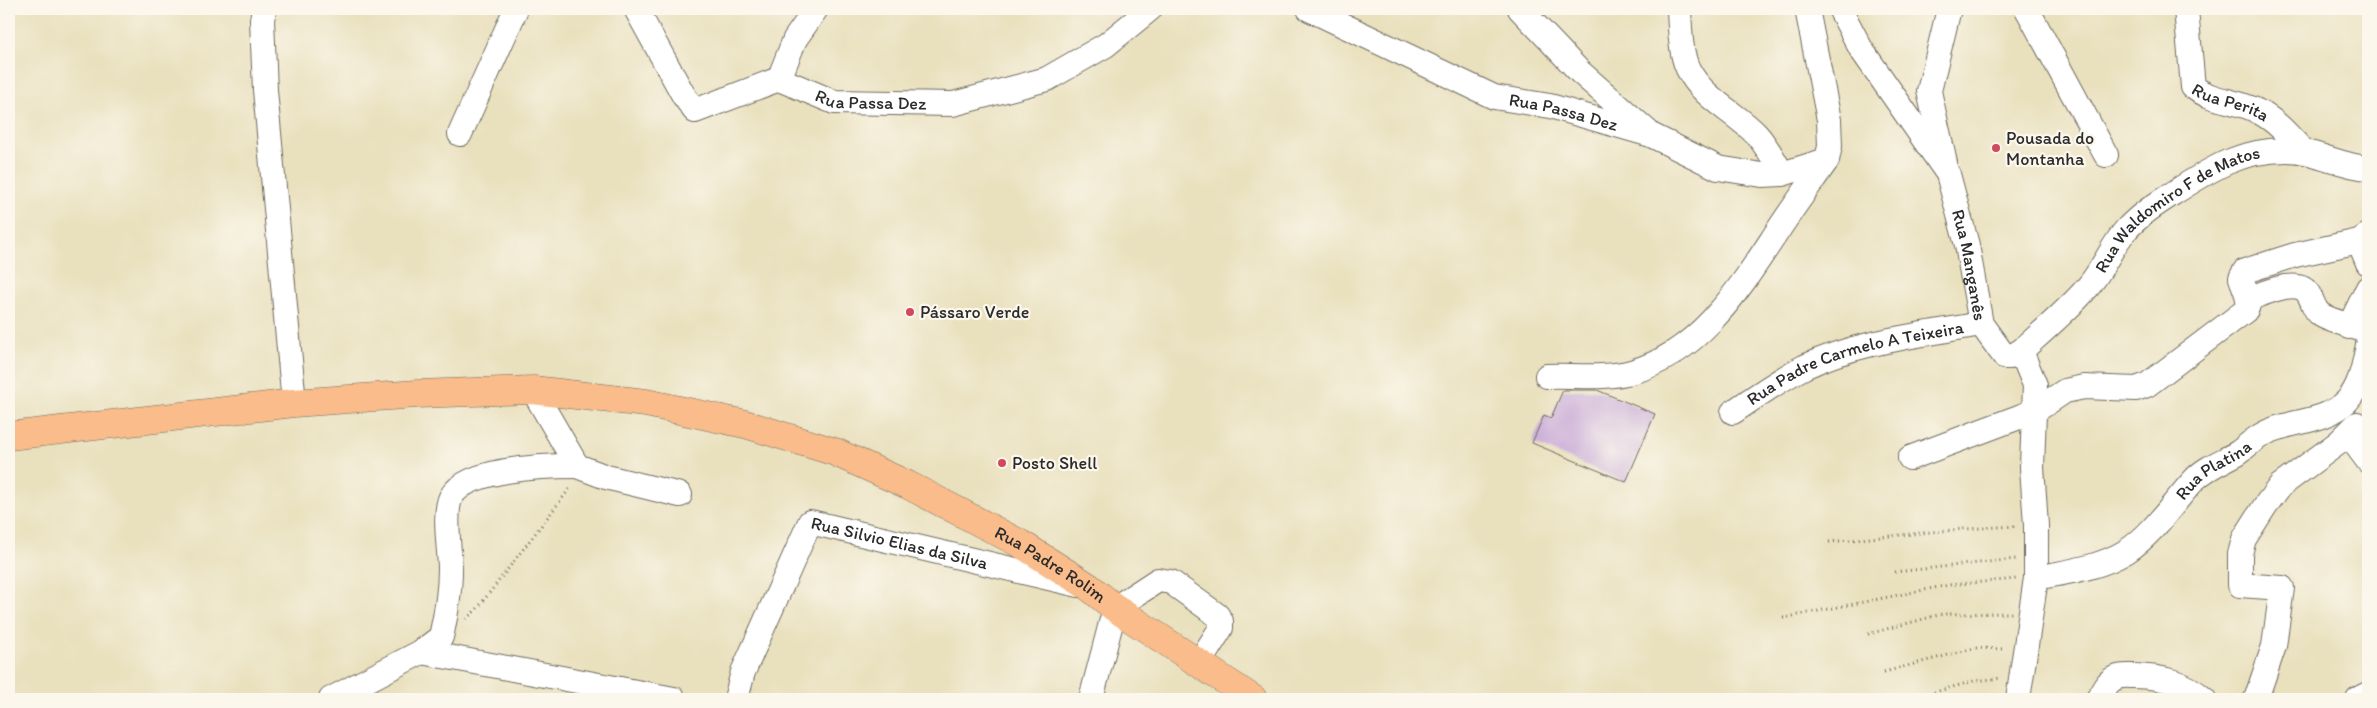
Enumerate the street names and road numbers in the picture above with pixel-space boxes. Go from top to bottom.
street label: Rua Perita [2188,78,2273,126]
street label: Rua Passa Dez [812,84,927,115]
street label: Rua Passa Dez [1507,89,1621,136]
street label: Rua Waldomiro F de Matos [2090,141,2262,277]
street label: Rua Manganês [1947,207,1991,322]
street label: Rua Padre Carmelo A Teixeira [1743,316,1966,410]
street label: Rua Platina [2171,435,2256,504]
street label: Rua Silvio Elias da Silva [809,512,991,574]
street label: Rua Padre Rolim [991,521,1111,608]

